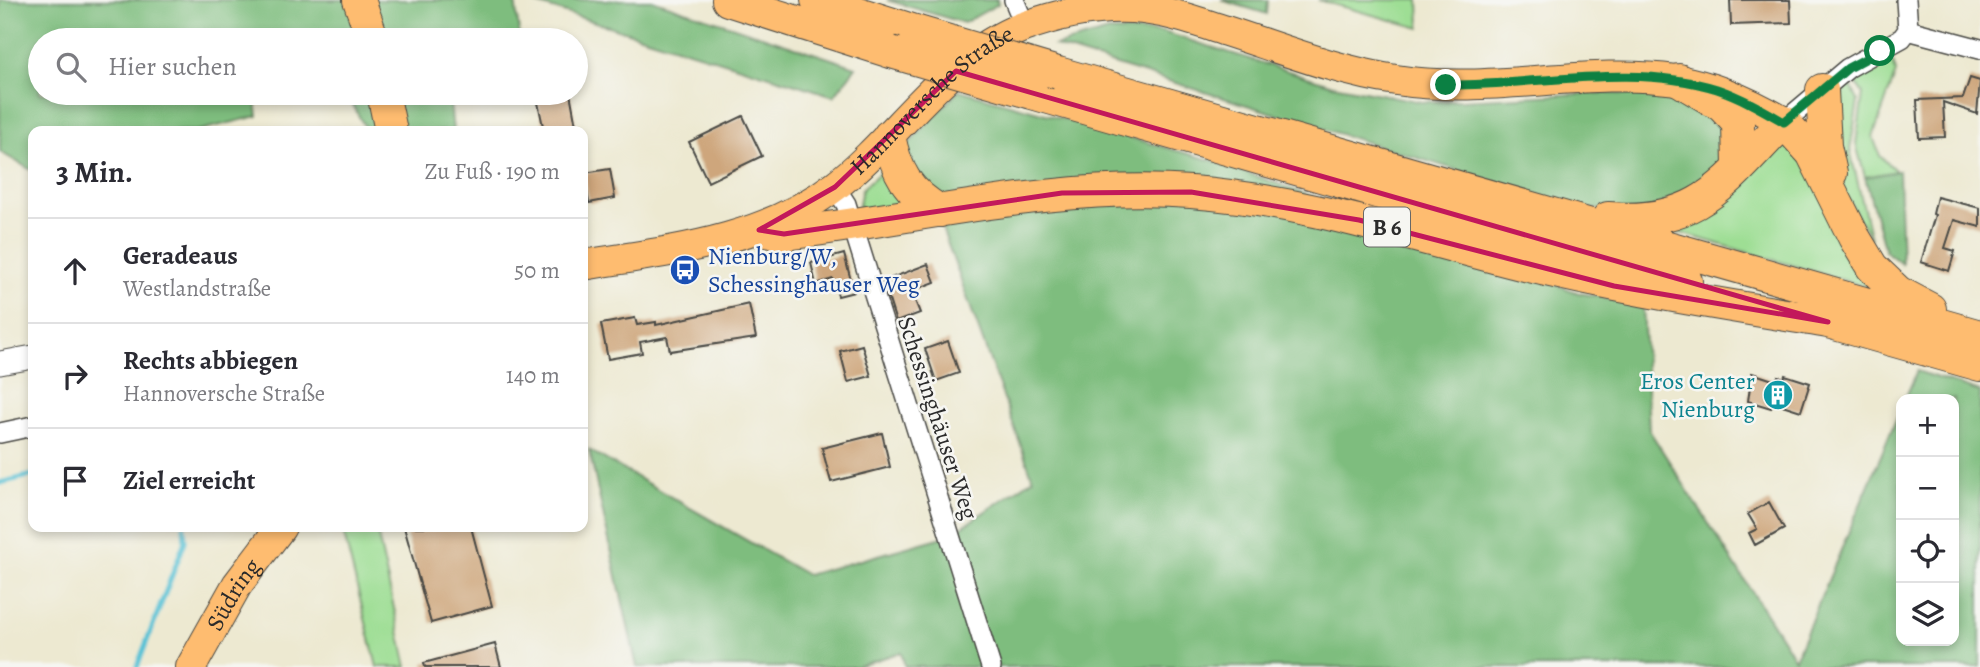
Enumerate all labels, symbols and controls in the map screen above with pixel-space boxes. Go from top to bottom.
street label: Hannoversche Straße [843,18,1019,182]
search box [28,28,588,105]
route start [1864,35,1895,66]
icon: search [52,48,90,86]
text: Hier suchen [108,49,237,84]
route end [1430,69,1461,100]
text: 3 Min. [56,152,133,192]
text: Zu Fuß · 190 m [424,156,560,187]
road number: B 6 [1364,208,1410,246]
text: Geradeaus [123,238,238,273]
place label: Nienburg/W, Schessinghauser Weg [708,240,920,300]
icon: ahead [56,252,94,290]
bus stop icon: Nienburg/W, Schessinghauser Weg [668,253,702,287]
text: 50 m [514,255,560,286]
text: Westlandstraße [123,273,271,304]
street label: Schessinghäuser Weg [890,312,986,524]
text: Rechts abbiegen [123,343,298,378]
icon: right [56,357,94,395]
text: 140 m [506,360,560,391]
place label: Eros Center Nienburg [1640,365,1755,425]
text: Hannoversche Straße [123,378,325,409]
building icon: Eros Center Nienburg [1761,378,1795,412]
map controls [1896,394,1959,646]
button: + [1896,394,1959,457]
button: − [1896,457,1959,520]
icon: arrive [56,462,94,500]
text: Ziel erreicht [123,463,256,498]
button: locate [1896,520,1959,583]
street label: Südring [199,552,268,636]
button: layers [1896,583,1959,646]

